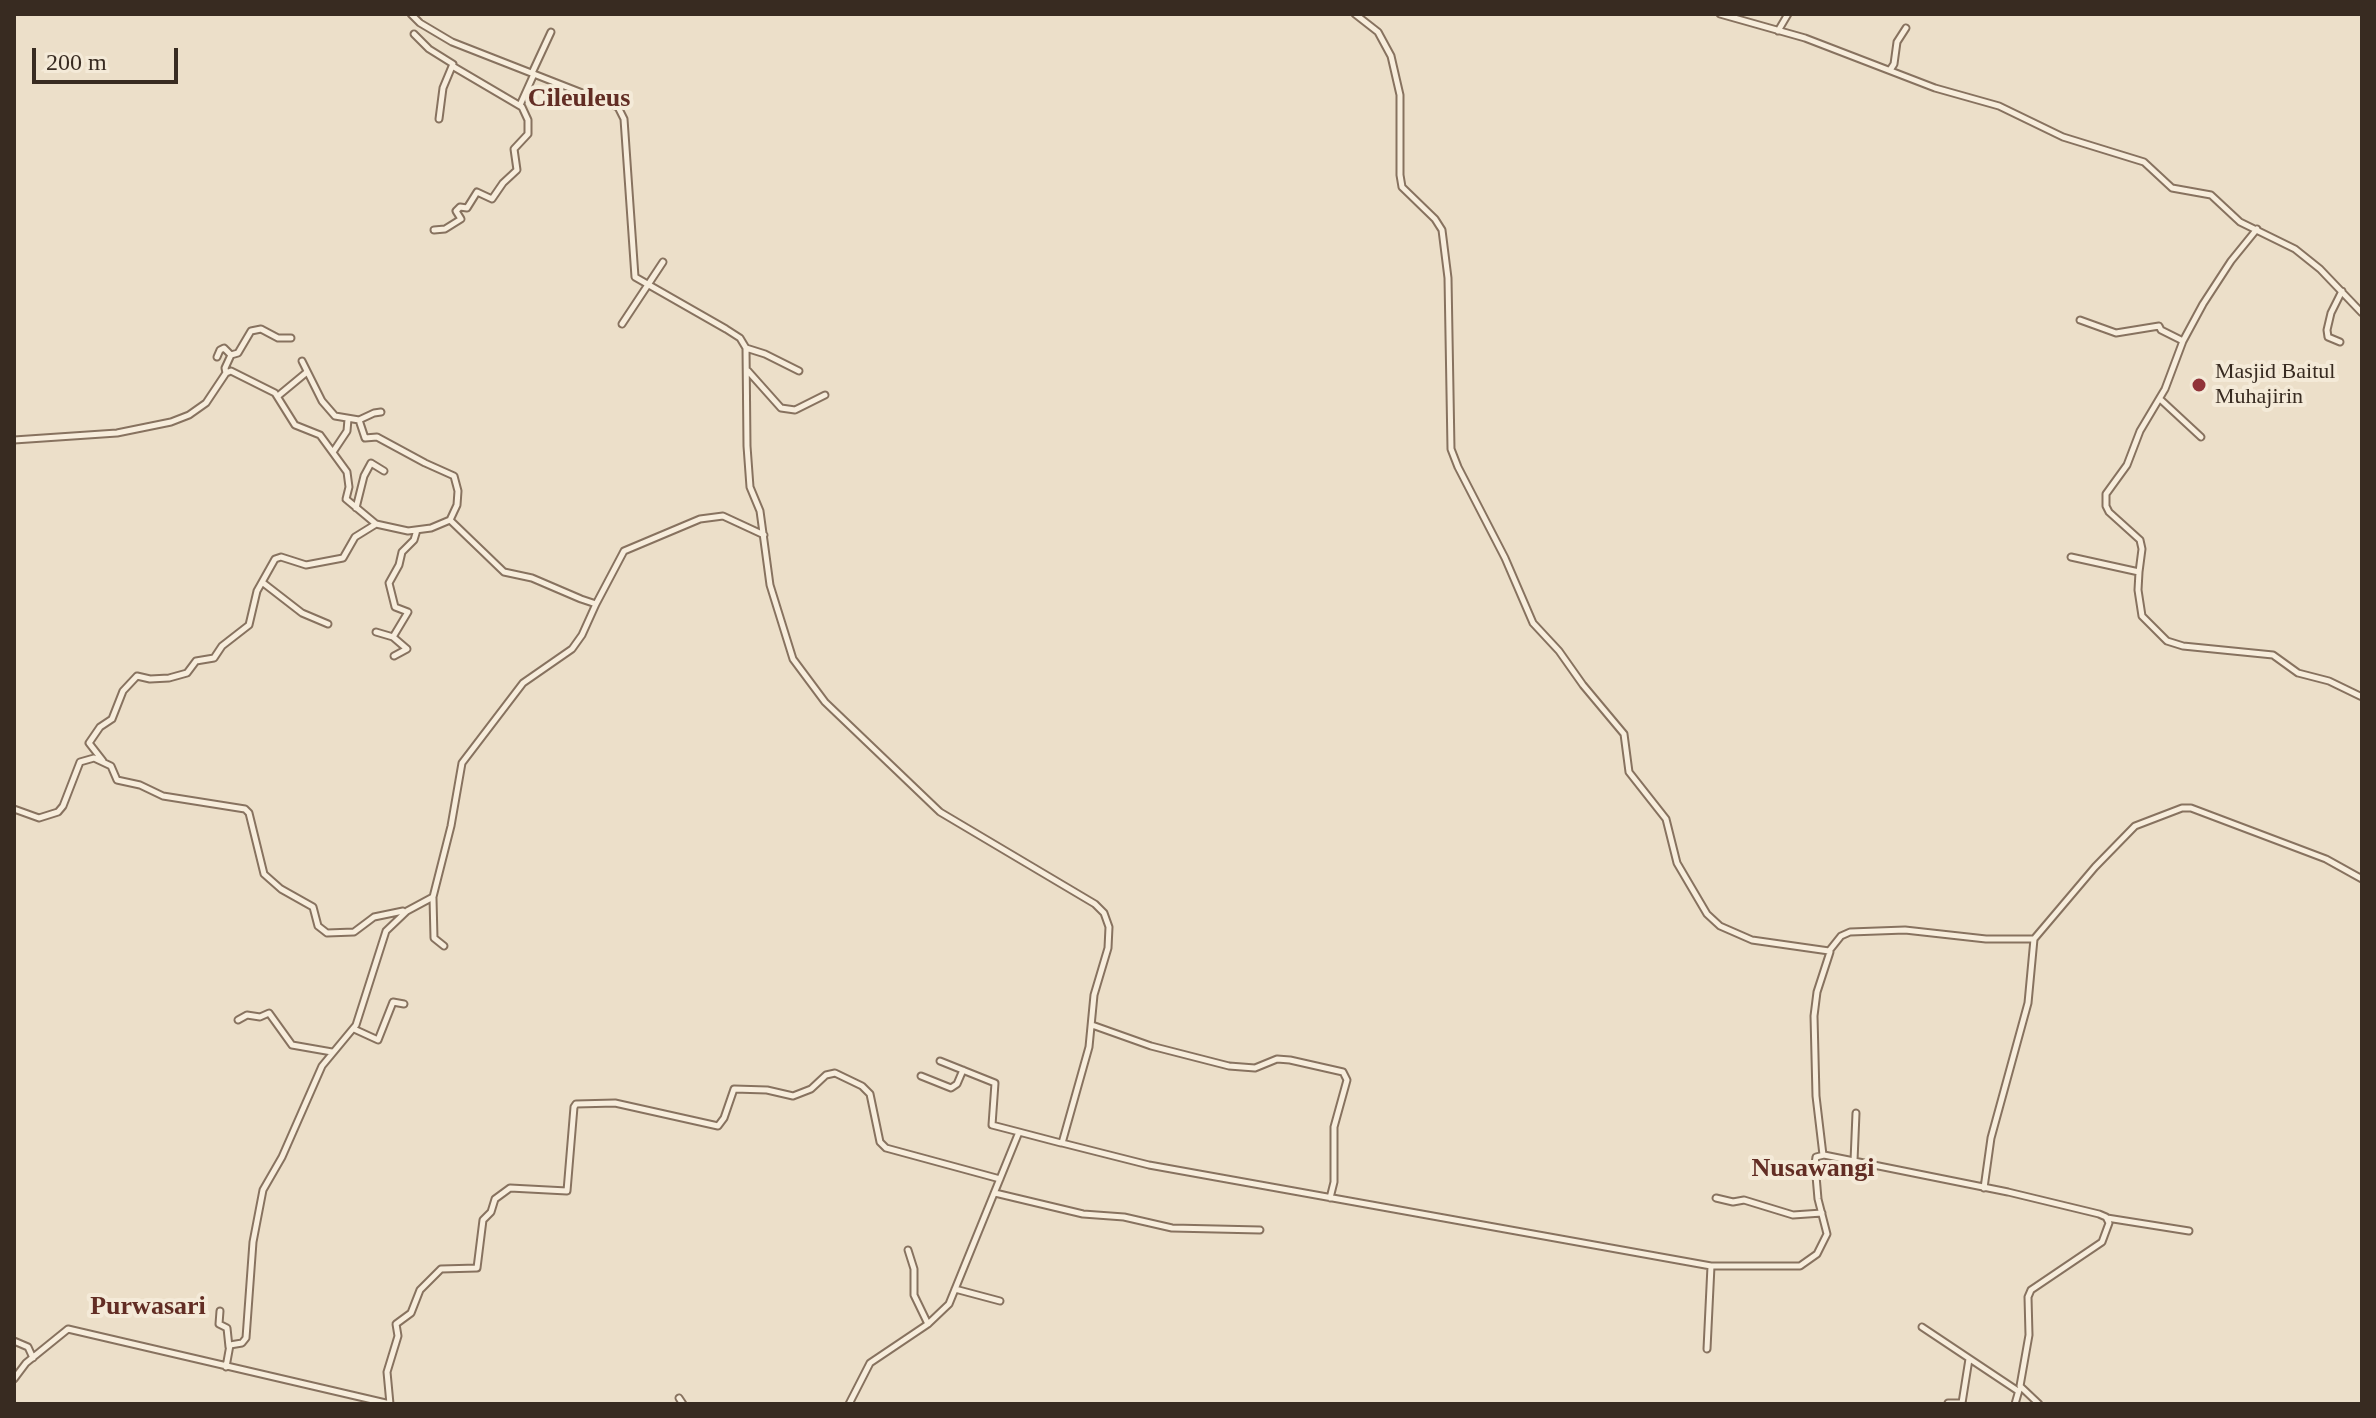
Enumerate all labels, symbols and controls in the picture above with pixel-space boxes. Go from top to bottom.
scale bar [36,32,182,82]
text: 200 m [46,49,107,75]
district label: Cileuleus [528,83,630,115]
place label: Masjid Baitul Muhajirin [2215,359,2335,410]
marker: Masjid Baitul Muhajirin [2190,376,2208,394]
district label: Nusawangi [1752,1153,1874,1185]
district label: Purwasari [90,1291,206,1323]

